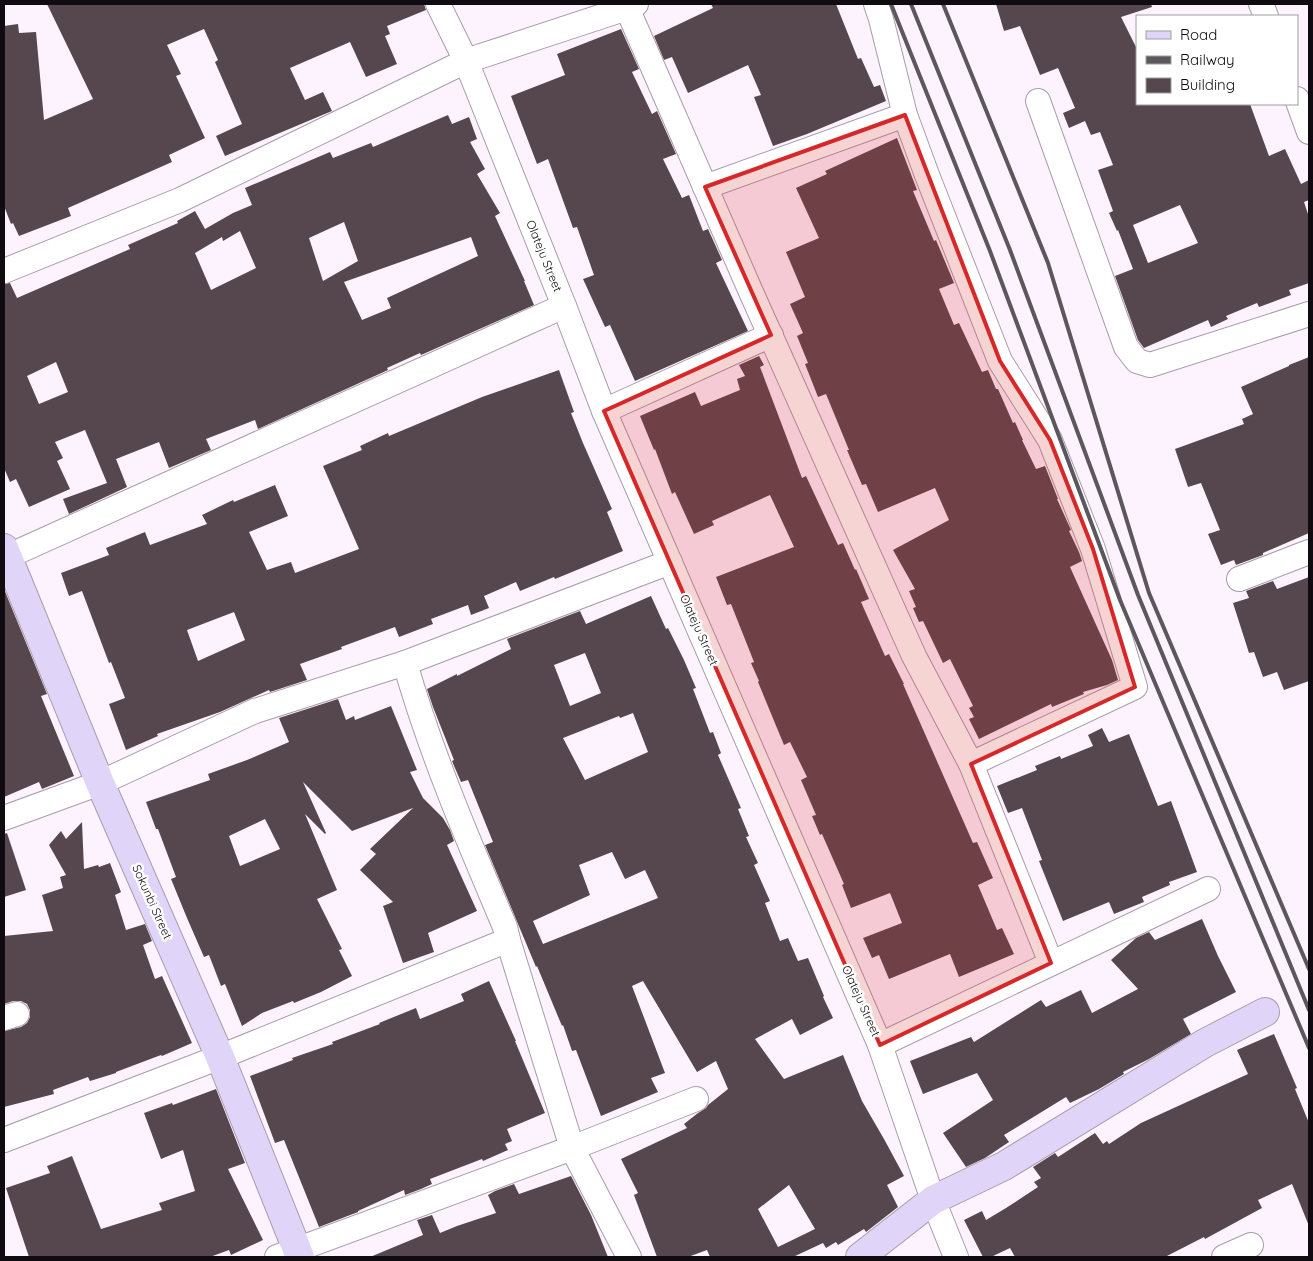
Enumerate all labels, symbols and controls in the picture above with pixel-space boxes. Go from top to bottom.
legend [1136,15,1298,105]
text: Road [1180,25,1217,44]
text: Railway [1180,50,1235,69]
text: Building [1180,75,1235,94]
street label: Olateju Street [523,218,566,294]
street label: Olateju Street [677,592,722,668]
street label: Sokunbi Street [129,862,176,941]
street label: Olateju Street [839,963,884,1039]

